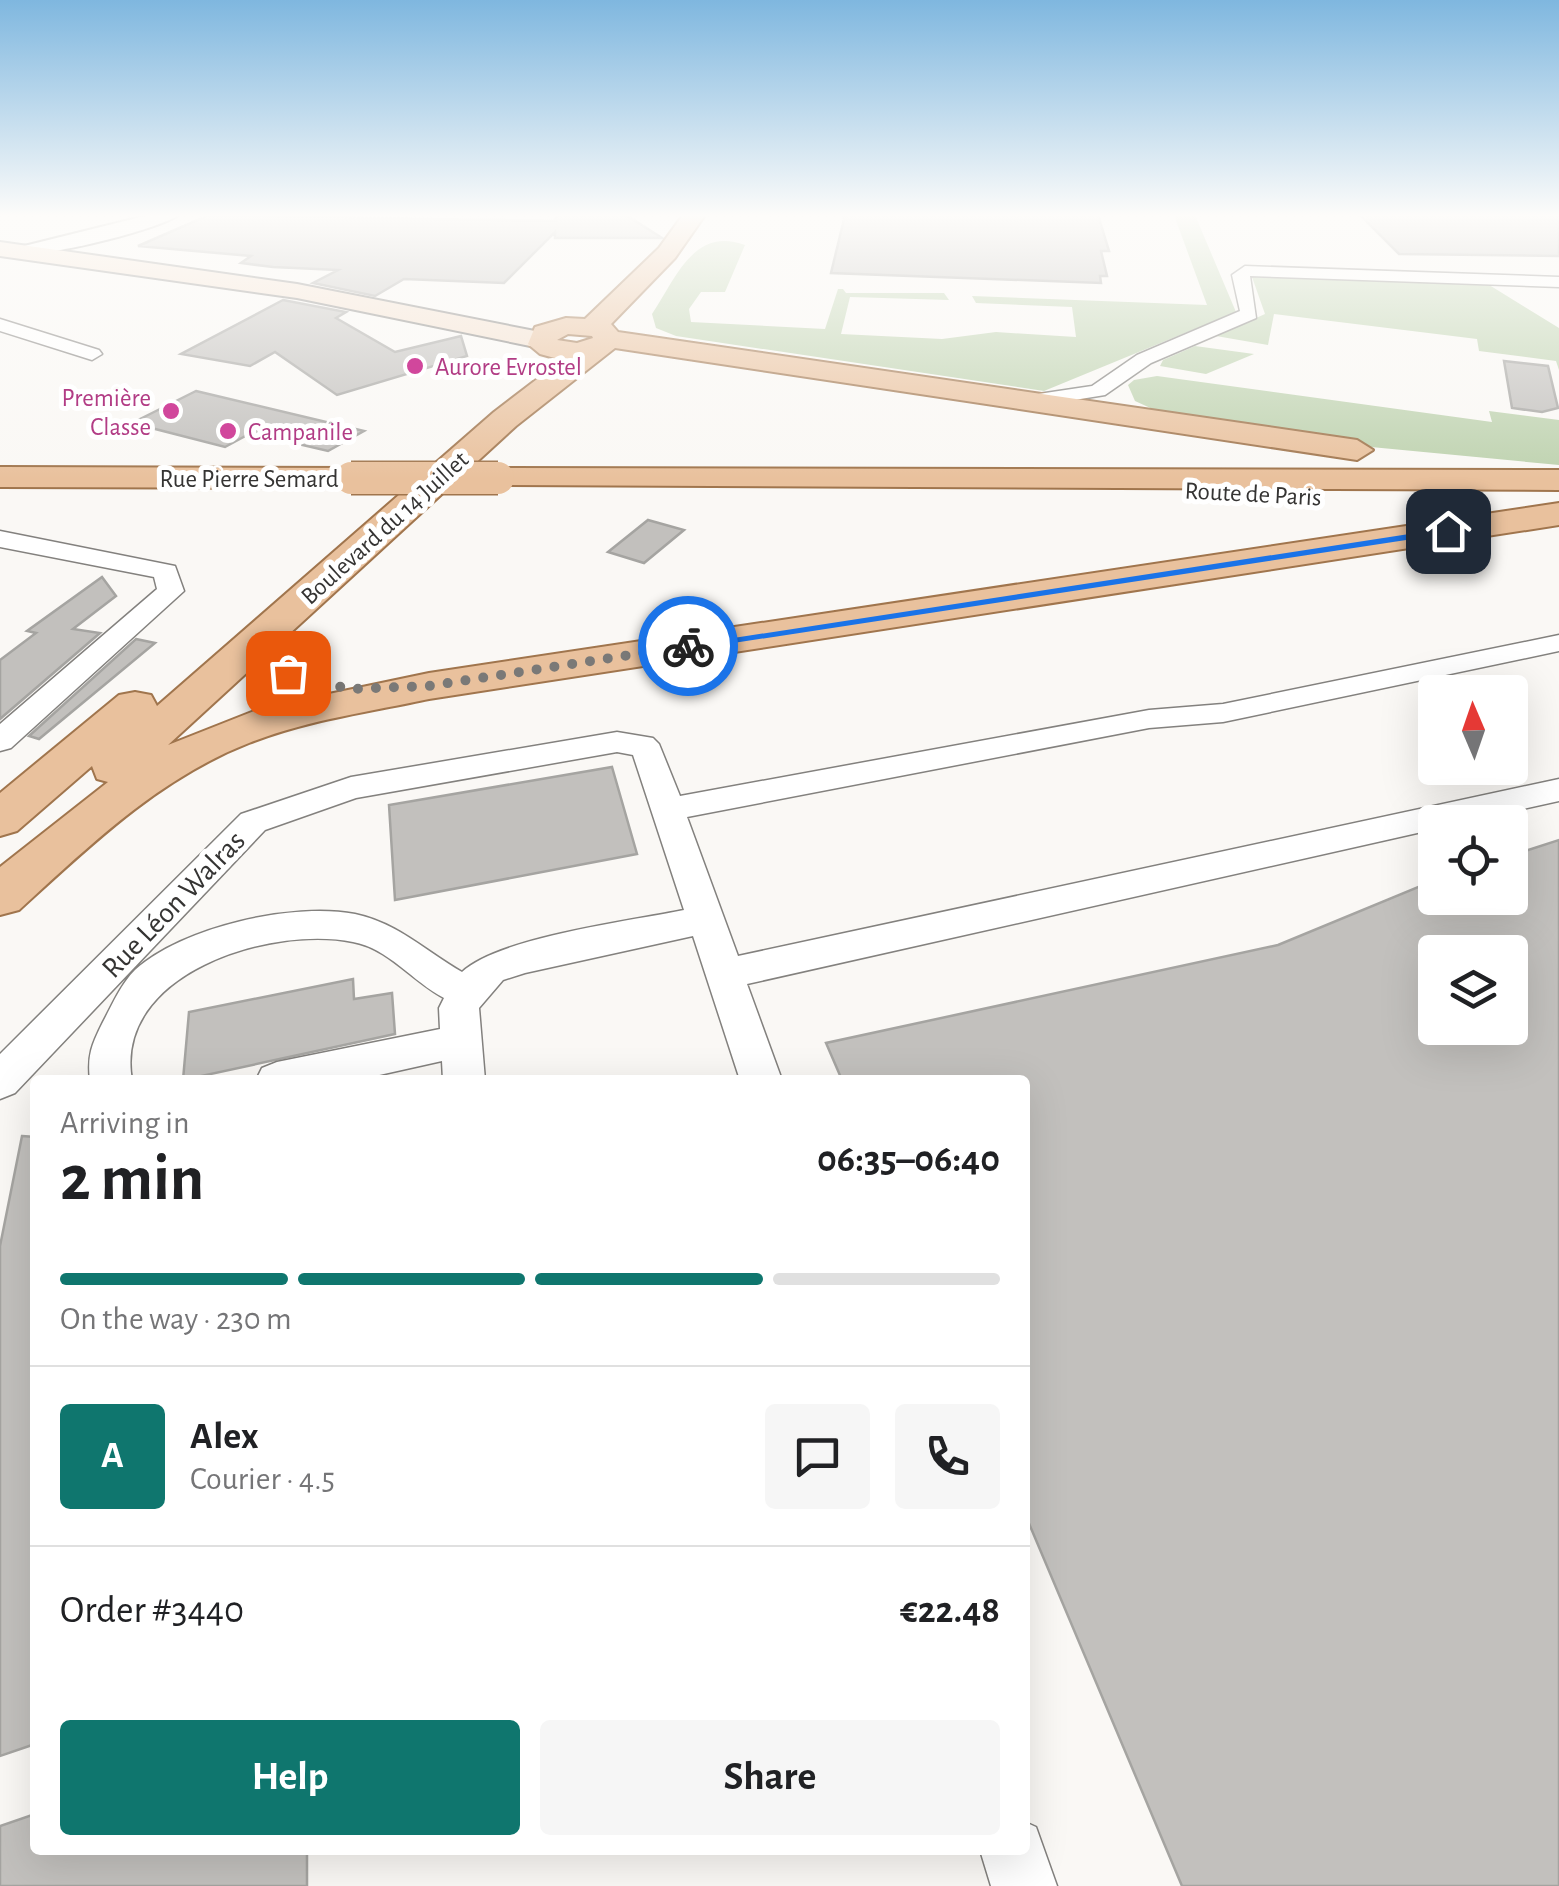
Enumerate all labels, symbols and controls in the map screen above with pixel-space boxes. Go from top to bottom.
marker: Aurore Evrostel [404,355,426,377]
place label: Aurore Evrostel [435,355,582,380]
place label: Première Classe [62,386,151,440]
marker: Première Classe [160,400,182,422]
marker: Campanile [217,420,239,442]
place label: Campanile [248,420,353,445]
street label: Boulevard du 14 Juillet [297,447,473,609]
street label: Rue Pierre Semard [159,467,339,492]
street label: Route de Paris [1184,478,1322,511]
pin [1406,489,1491,574]
icon: home [1421,504,1476,559]
courier [638,596,738,696]
icon: bike [661,619,716,674]
pin [246,631,331,716]
icon: bag [261,646,316,701]
north arrow [1418,675,1528,785]
map controls [1418,675,1528,1045]
button: locate [1418,805,1528,915]
street label: Rue Léon Walras [96,825,251,984]
button: layers [1418,935,1528,1045]
text: Arriving in [60,1107,189,1139]
text: 06:35–06:40 [817,1141,1000,1179]
text: 2 min [60,1147,204,1212]
text: On the way · 230 m [60,1303,292,1335]
button: chat [765,1404,870,1509]
button: phone [895,1404,1000,1509]
text: Alex [190,1418,259,1456]
text: A [101,1437,124,1475]
text: Courier · 4.5 [190,1463,335,1495]
text: Order #3440 [60,1592,244,1630]
text: €22.48 [900,1592,1000,1630]
button: Help [60,1720,520,1835]
button: Share [540,1720,1000,1835]

